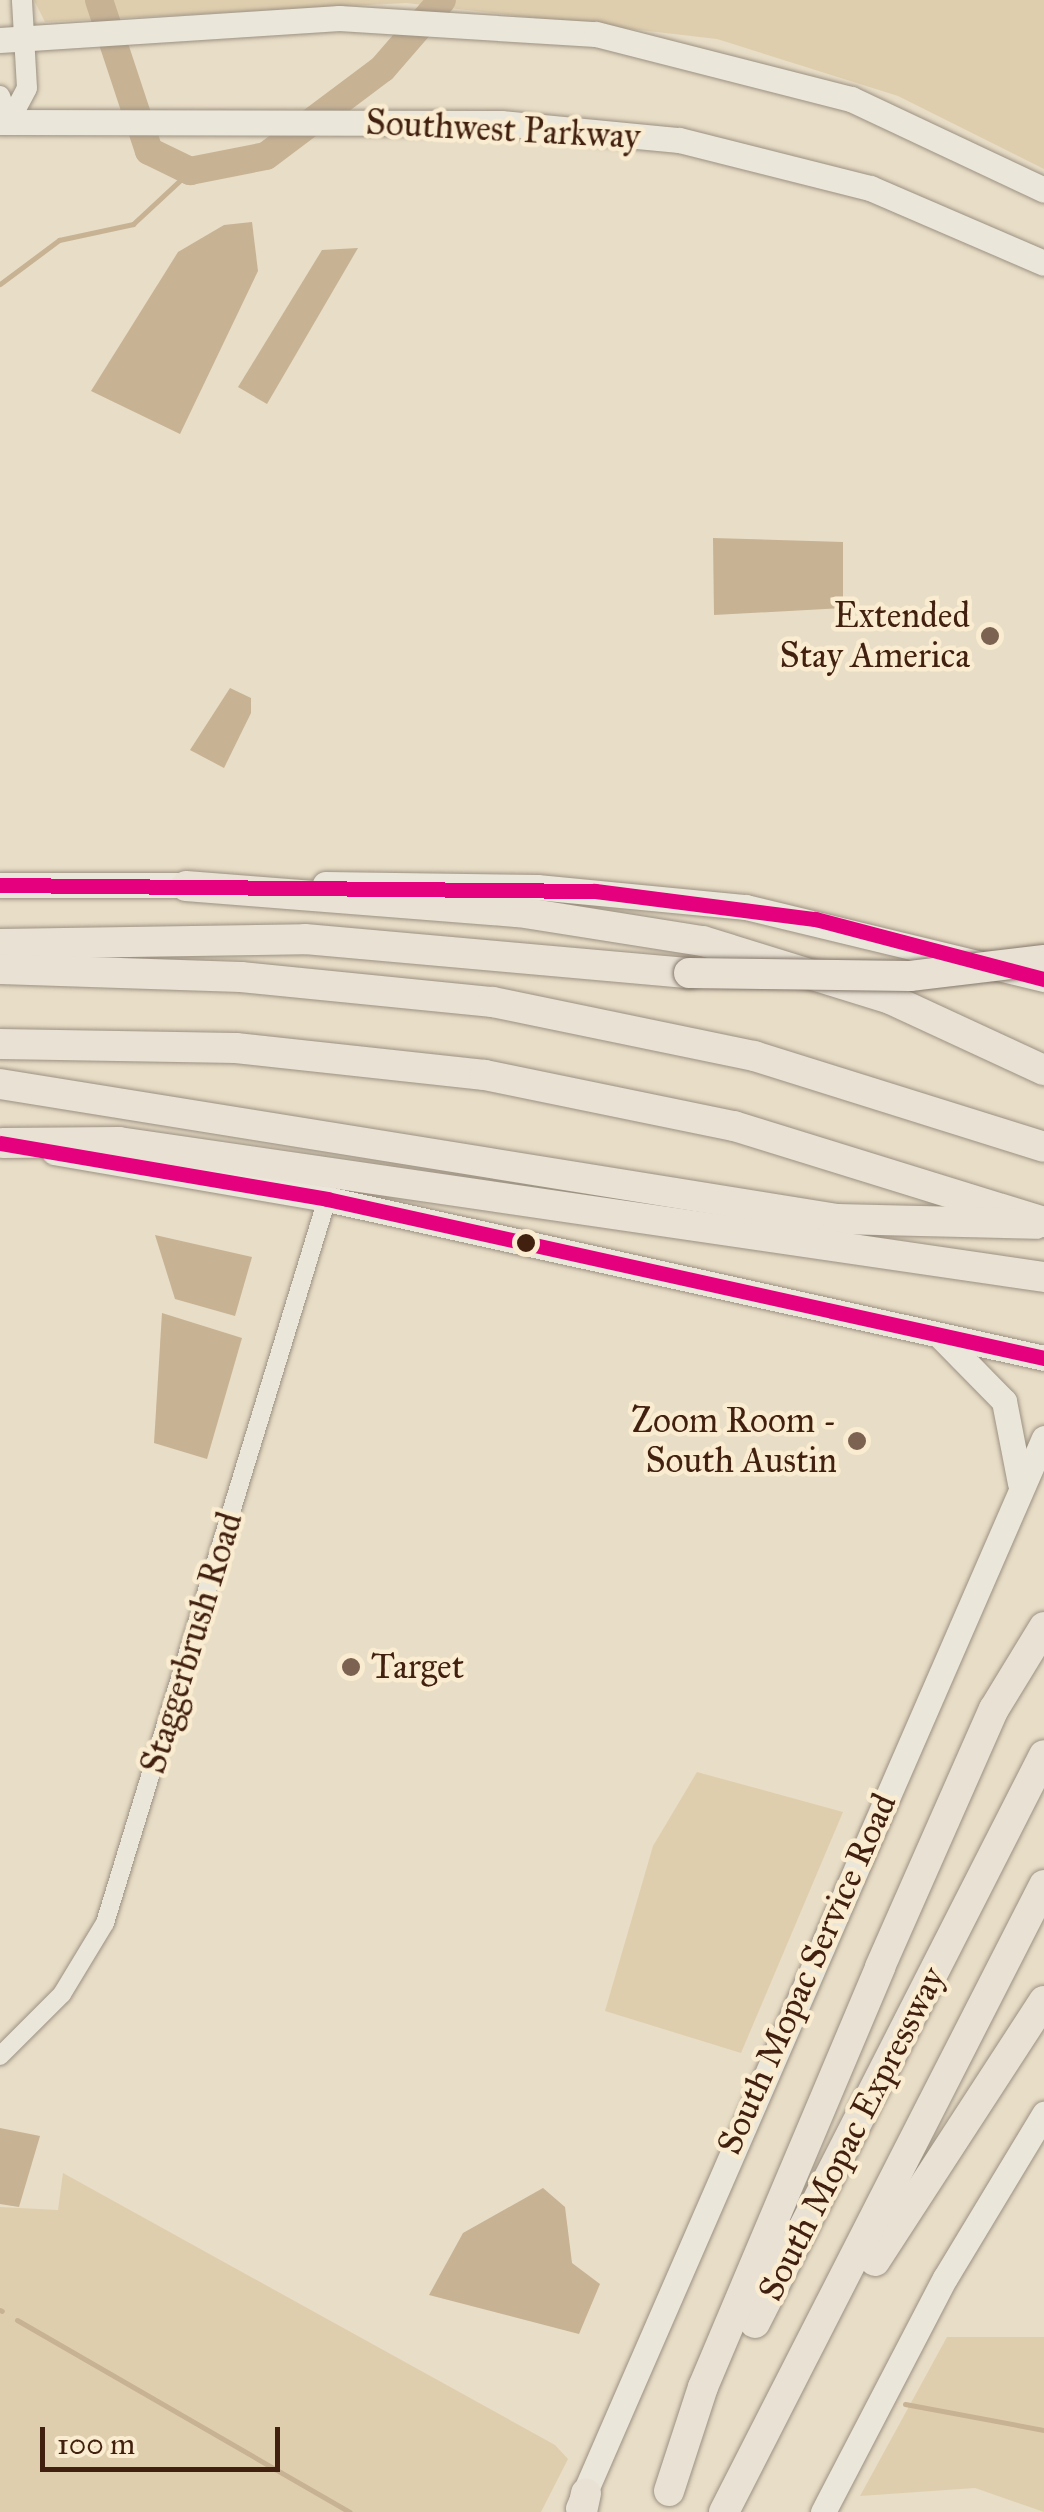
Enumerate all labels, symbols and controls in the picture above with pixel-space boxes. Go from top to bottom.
street label: Southwest Parkway [365,102,641,158]
place label: Extended Stay America [780,595,970,677]
marker: Extended Stay America [979,625,1001,647]
unlabelled marker [516,1233,536,1253]
place label: Zoom Room - South Austin [631,1400,837,1482]
marker: Zoom Room - South Austin [846,1430,868,1452]
street label: Staggerbrush Road [132,1507,252,1779]
place label: Target [371,1646,464,1688]
marker: Target [340,1656,362,1678]
street label: South Mopac Service Road [708,1787,906,2161]
street label: South Mopac Expressway [750,1960,954,2308]
scale bar [45,2407,285,2469]
text: 100 m [57,2426,135,2462]

